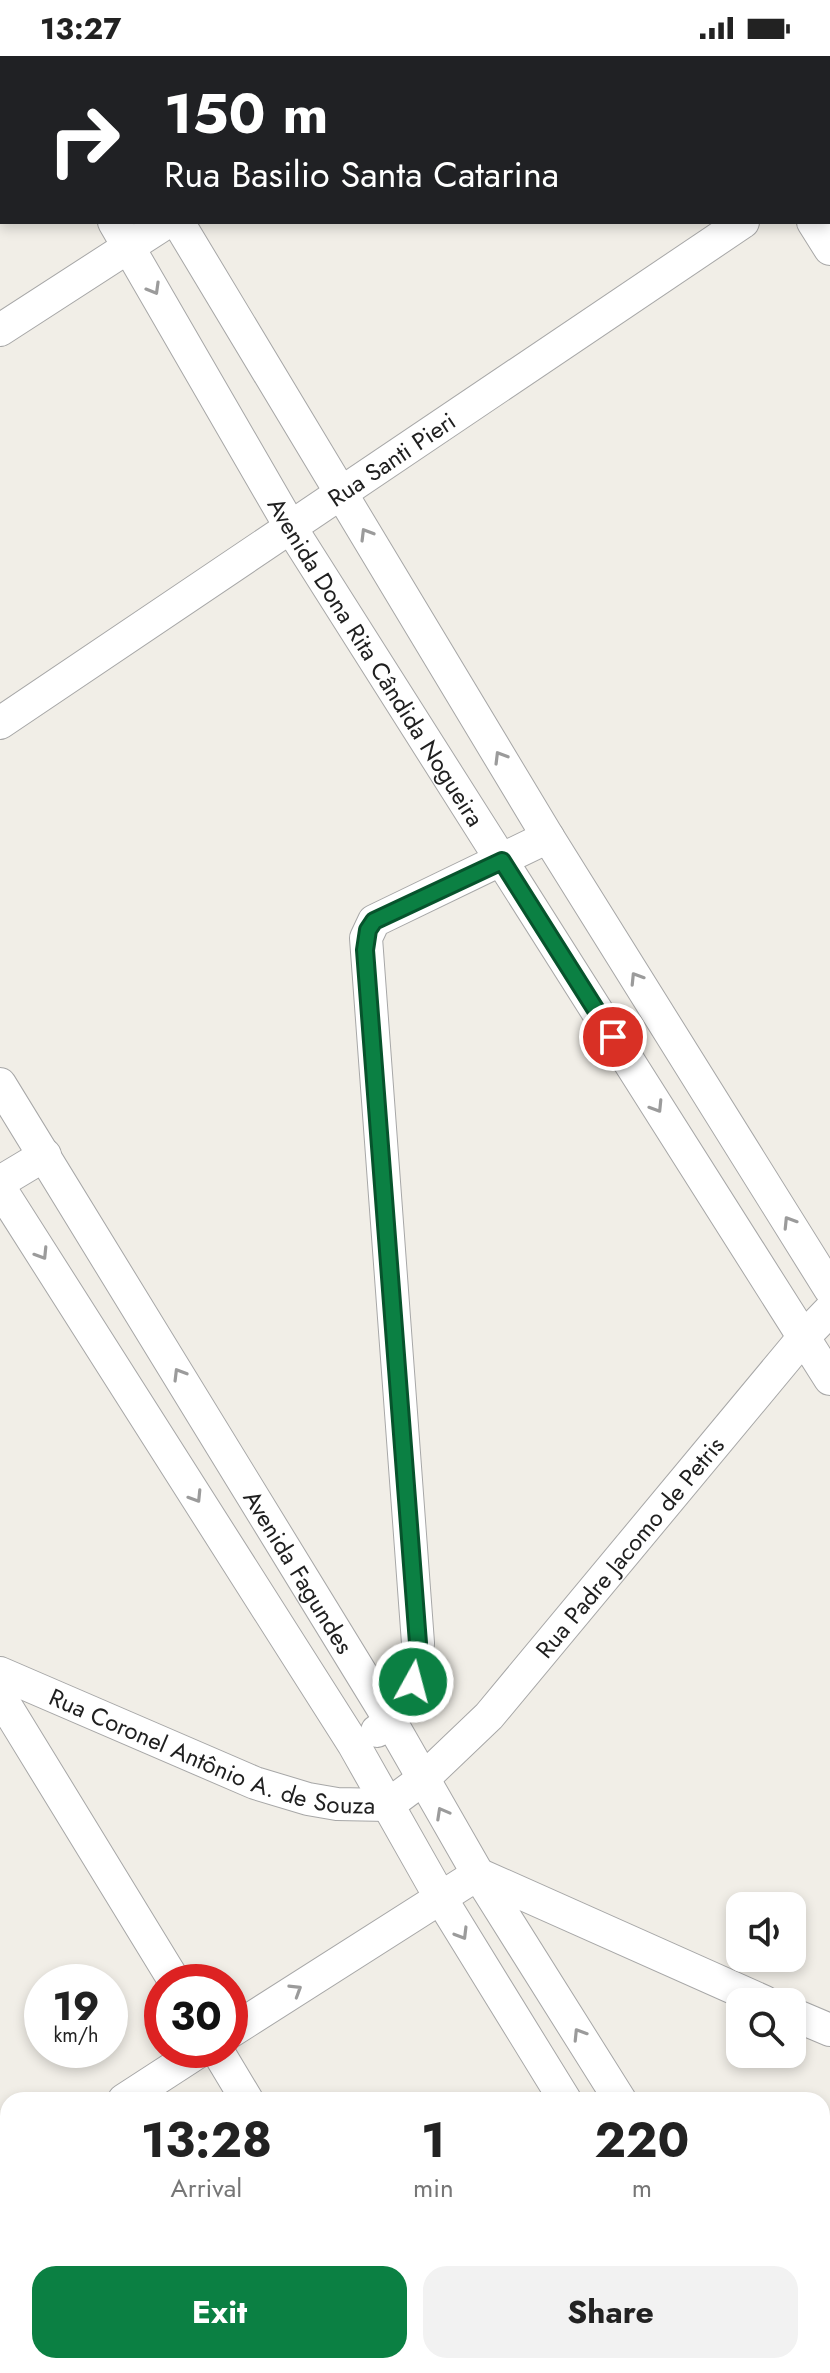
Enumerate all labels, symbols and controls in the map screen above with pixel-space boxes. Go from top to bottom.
text: 13:27 [40,7,121,50]
text: 150 m [164,73,328,154]
icon: right [32,88,136,192]
text: Rua Basilio Santa Catarina [164,148,559,200]
one-way arrow [144,280,160,295]
street label: Rua Santi Pieri [320,403,462,515]
street label: Avenida Dona Rita Cândida Nogueira [259,491,493,833]
one-way arrow [360,528,376,543]
one-way arrow [494,751,510,766]
one-way arrow [631,972,646,987]
pin [579,1003,647,1071]
icon: arrive [591,1015,635,1059]
one-way arrow [648,1098,663,1112]
one-way arrow [783,1217,798,1231]
one-way arrow [32,1245,47,1259]
one-way arrow [173,1368,188,1383]
street label: Rua Padre Jacomo de Petris [527,1429,732,1665]
street label: Avenida Fagundes [235,1483,362,1660]
one-way arrow [187,1488,202,1502]
position arrow [371,1640,455,1724]
street label: Rua Coronel Antônio A. de Souza [44,1679,375,1822]
one-way arrow [436,1807,452,1822]
map controls [726,1892,806,2068]
button: sound [726,1892,806,1972]
one-way arrow [452,1925,468,1940]
speed limit sign: 30 [144,1964,248,2068]
text: 19 [52,1977,100,2035]
one-way arrow [287,1985,302,2000]
button: search [726,1988,806,2068]
text: km/h [53,2021,99,2050]
one-way arrow [573,2028,589,2043]
text: 13:28 [141,2106,272,2175]
text: 1 [421,2106,445,2175]
text: 220 [594,2106,689,2175]
text: Arrival [171,2169,242,2207]
text: min [413,2169,454,2207]
text: m [632,2169,652,2207]
button: Exit [32,2266,407,2358]
button: Share [423,2266,798,2358]

